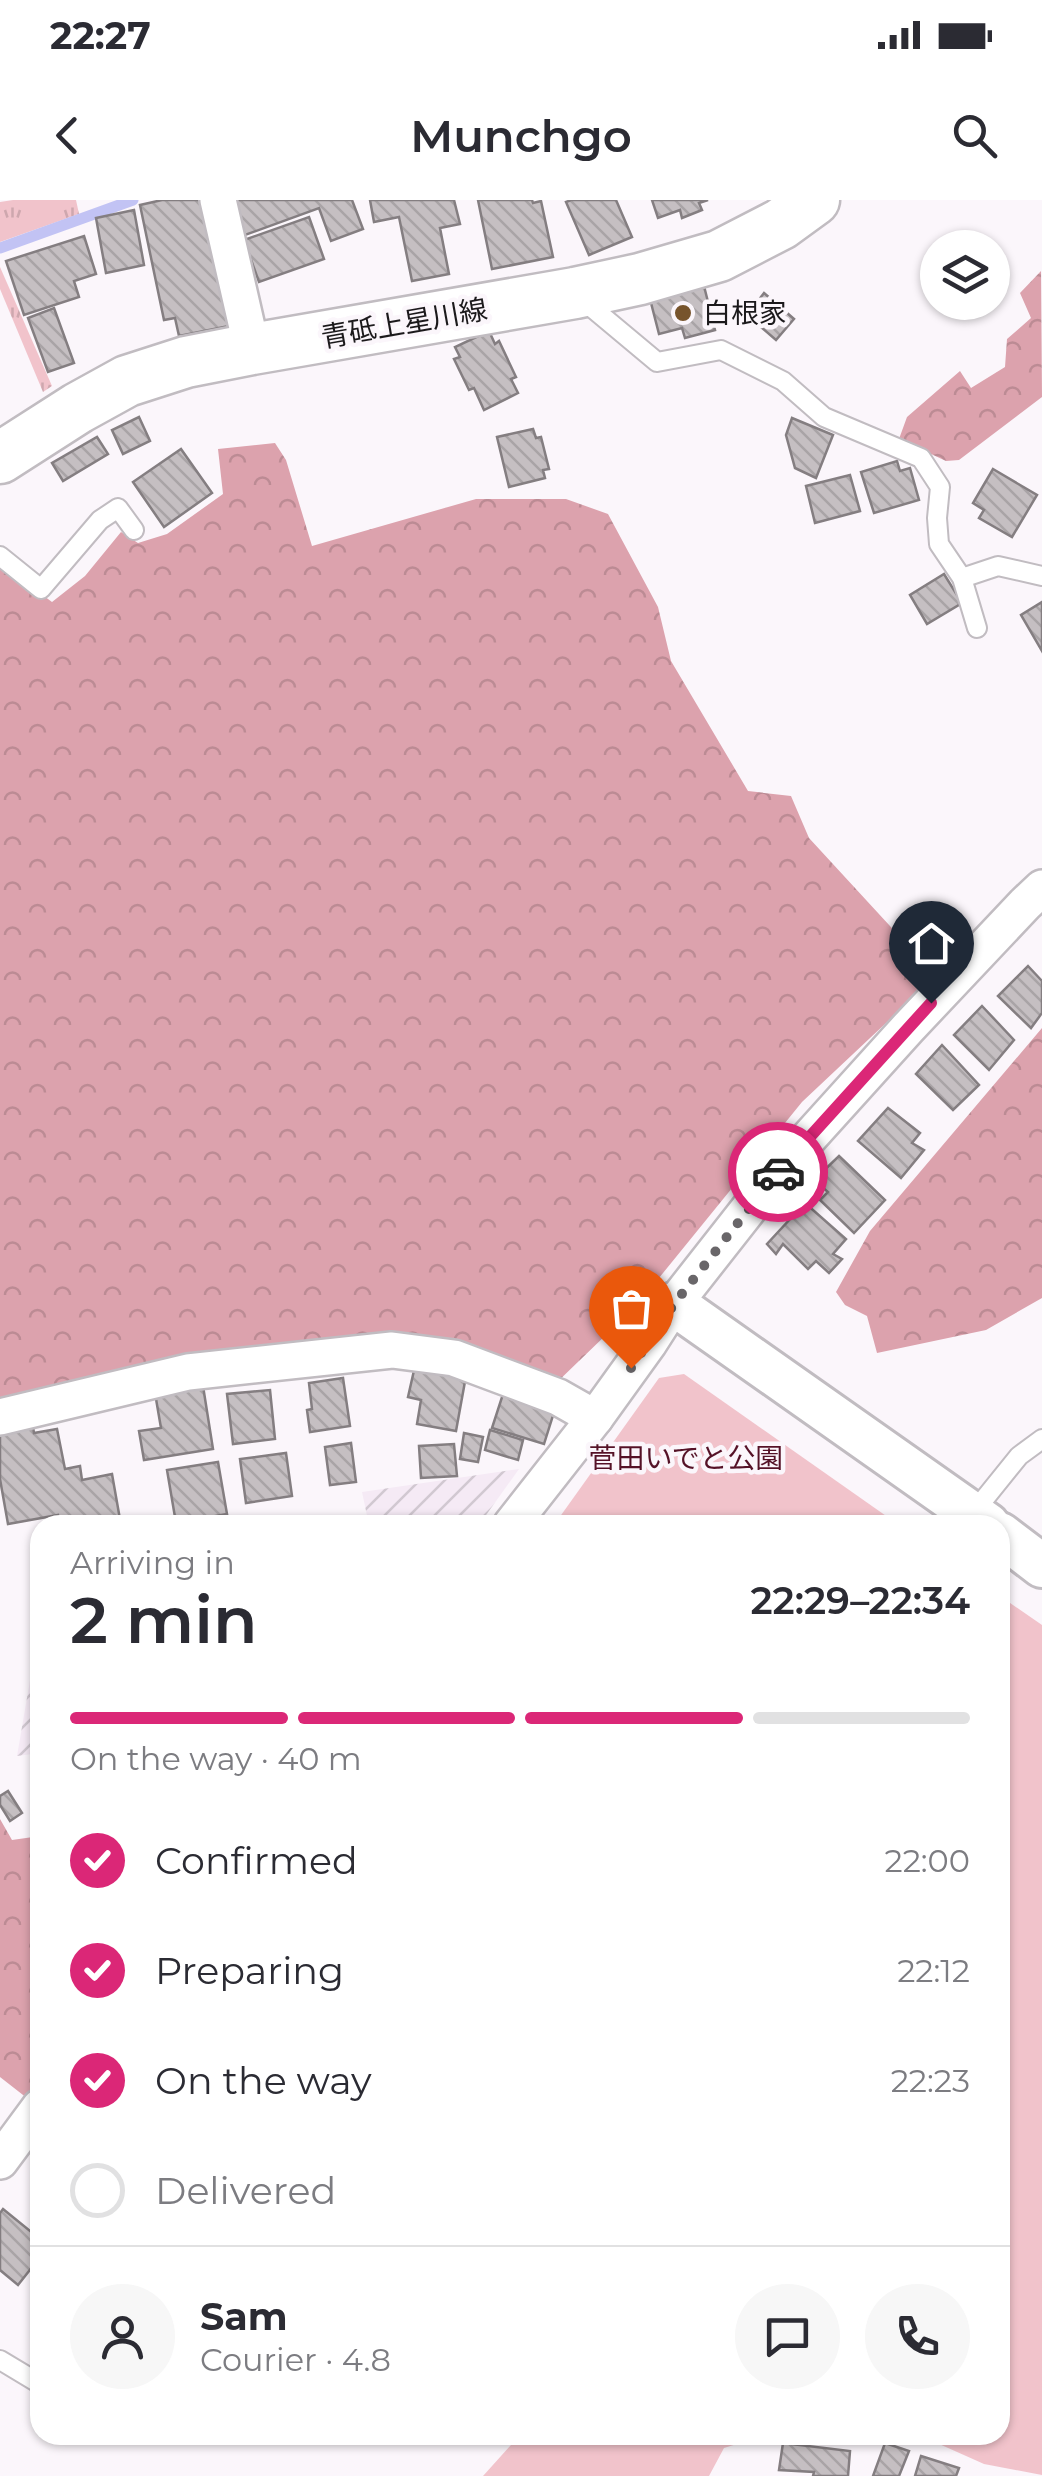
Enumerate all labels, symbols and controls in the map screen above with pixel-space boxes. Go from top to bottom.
text: 22:27 [50,12,151,59]
icon: back [40,108,95,163]
text: Munchgo [410,108,632,163]
icon: search [947,108,1002,163]
map controls [920,230,1010,320]
button: layers [920,230,1010,320]
street label: 青砥上星川線 [318,292,490,354]
place label: 白根家 [703,296,787,330]
marker: 白根家 [672,302,694,324]
pin [889,901,974,1004]
icon: home [904,916,959,971]
courier [728,1122,828,1222]
icon: car [751,1145,806,1200]
pin [589,1266,674,1369]
icon: bag [604,1281,659,1336]
park label: 菅田いでと公園 [588,1441,784,1475]
text: Arriving in [70,1543,235,1582]
text: 22:29–22:34 [750,1577,970,1624]
text: 2 min [70,1580,258,1659]
text: On the way · 40 m [70,1739,362,1778]
icon: check [70,1833,125,1888]
text: Confirmed [155,1837,358,1884]
text: 22:00 [884,1841,970,1880]
icon: check [70,1943,125,1998]
text: Preparing [155,1947,344,1994]
text: 22:12 [897,1951,970,1990]
icon: check [70,2053,125,2108]
text: On the way [155,2057,372,2104]
text: 22:23 [891,2061,970,2100]
text: Delivered [155,2167,336,2214]
button: person [70,2284,175,2389]
button: chat [735,2284,840,2389]
button: phone [865,2284,970,2389]
text: Sam [200,2293,288,2340]
text: Courier · 4.8 [200,2340,391,2379]

